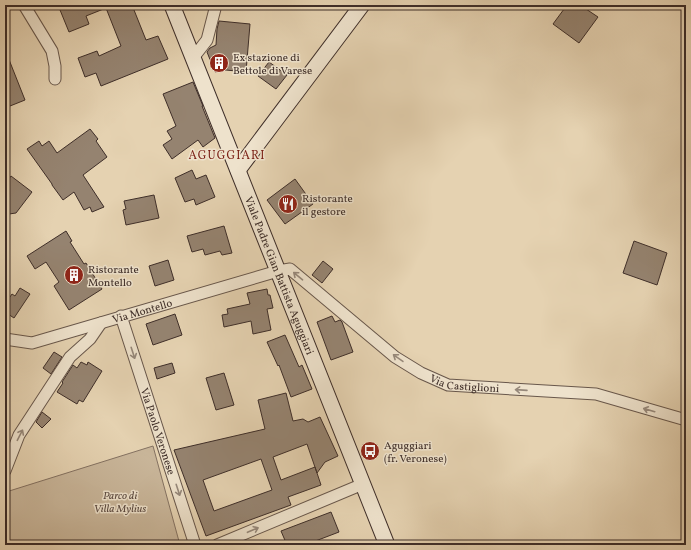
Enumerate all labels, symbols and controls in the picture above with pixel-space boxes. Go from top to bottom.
place label: Ex stazione di Bettole di Varese [233,51,312,79]
building icon: Ex stazione di Bettole di Varese [208,52,230,74]
district label: AGUGGIARI [189,148,265,164]
place label: Ristorante il gestore [302,192,353,220]
restaurant icon: Ristorante il gestore [277,193,299,215]
street label: Viale Padre Gian Battista Aguggiari [240,195,317,357]
place label: Ristorante Montello [88,263,139,291]
building icon: Ristorante Montello [63,264,85,286]
one-way arrow [292,271,303,280]
street label: Via Montello [111,296,174,328]
one-way arrow [130,347,137,360]
one-way arrow [393,354,404,362]
street label: Via Castiglioni [427,372,500,397]
street label: Via Paolo Veronese [136,386,178,477]
one-way arrow [515,386,528,393]
one-way arrow [642,406,655,413]
one-way arrow [17,429,24,441]
place label: Aguggiari (fr. Veronese) [384,439,447,467]
bus stop icon: Aguggiari (fr. Veronese) [359,440,381,462]
one-way arrow [175,484,182,497]
park label: Parco di Villa Mylius [94,489,146,517]
one-way arrow [247,526,259,533]

